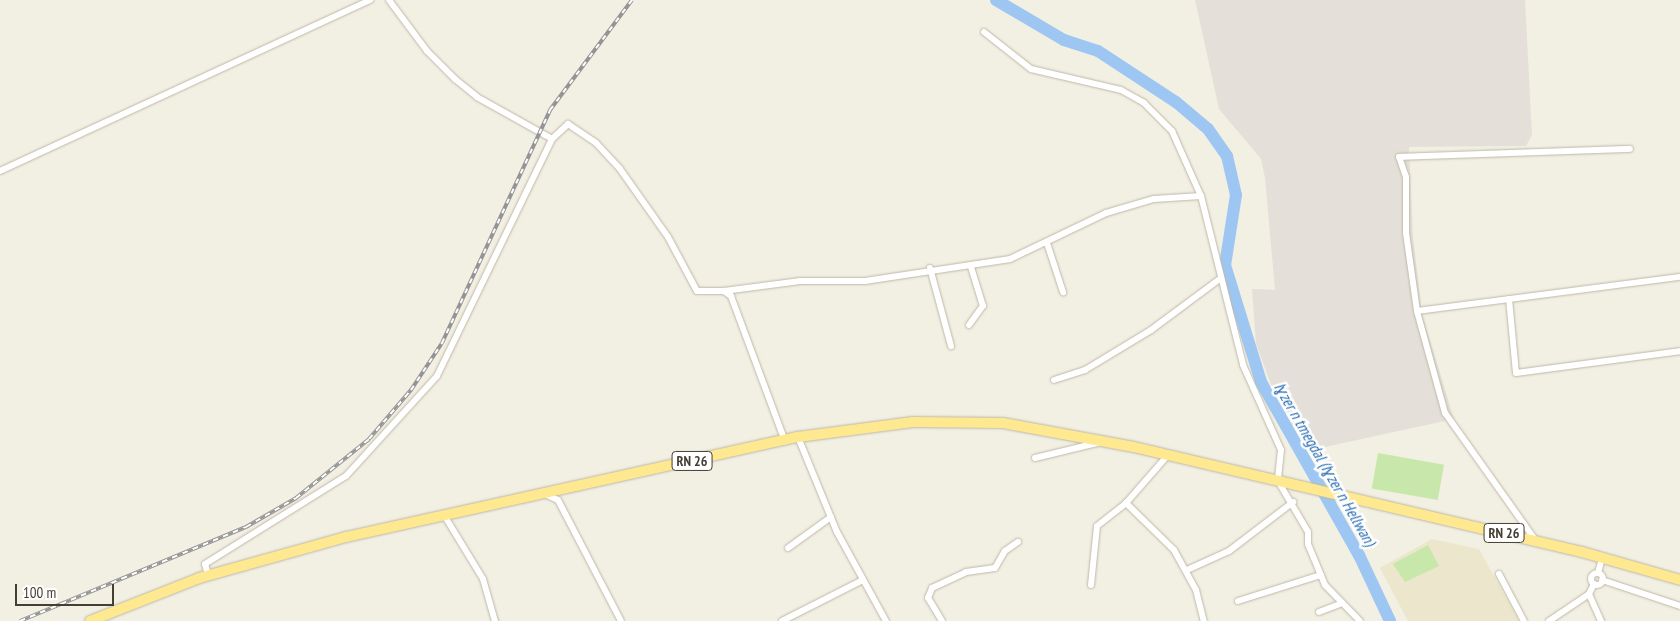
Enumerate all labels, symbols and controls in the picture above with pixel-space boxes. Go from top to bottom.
water label: Iɣzer n tmegdal (Iɣzer n Hellwan) [1270,379,1380,549]
road number: RN 26 [671,450,713,472]
road number: RN 26 [1483,522,1525,544]
scale bar [18,574,116,606]
text: 100 m [23,583,56,602]

